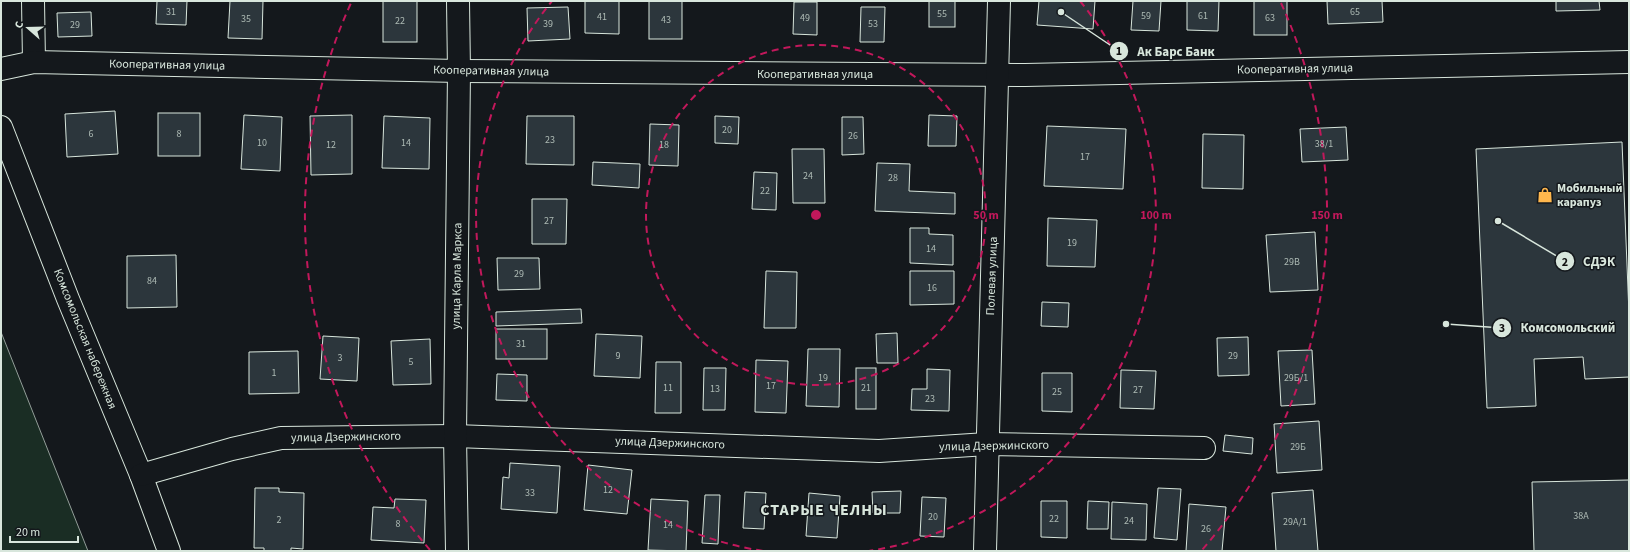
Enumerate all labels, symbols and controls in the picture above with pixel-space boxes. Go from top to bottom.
house number: 31 [166,5,176,19]
house number: 65 [1350,5,1360,19]
house number: 55 [937,7,947,21]
north arrow [8,8,48,48]
house number: 59 [1141,9,1151,23]
house number: 61 [1198,9,1208,23]
house number: 41 [597,10,607,24]
house number: 49 [800,11,810,25]
house number: 63 [1265,11,1275,25]
house number: 35 [241,12,251,26]
house number: 43 [661,13,671,27]
house number: 22 [395,14,405,28]
house number: 39 [543,17,553,31]
house number: 53 [868,17,878,31]
house number: 29 [70,18,80,32]
text: С [11,19,27,30]
callout: Ак Барс Банк [1109,39,1223,64]
text: 1 [1116,43,1122,60]
text: Ак Барс Банк [1136,43,1216,61]
street label: Кооперативная улица [109,55,225,75]
street label: Кооперативная улица [1237,59,1353,79]
street label: Кооперативная улица [433,61,549,81]
street label: Кооперативная улица [757,66,873,83]
house number: 20 [722,123,732,137]
house number: 6 [89,127,94,141]
house number: 8 [177,127,182,141]
house number: 26 [848,129,858,143]
house number: 23 [545,133,555,147]
house number: 10 [257,136,267,150]
house number: 14 [401,136,411,150]
house number: 38/1 [1315,137,1333,151]
house number: 12 [326,138,336,152]
house number: 18 [659,138,669,152]
house number: 17 [1080,150,1090,164]
house number: 24 [803,169,813,183]
house number: 28 [888,171,898,185]
place label: Мобильный карапуз [1557,180,1622,211]
house number: 22 [760,184,770,198]
shop icon: Мобильный карапуз [1536,186,1554,204]
text: 50 m [973,207,999,224]
text: 100 m [1140,207,1172,224]
text: 150 m [1311,207,1343,224]
centre of rings [809,208,823,222]
house number: 27 [544,214,554,228]
street label: улица Карла Маркса [448,222,466,330]
street label: Полевая улица [982,236,1002,316]
house number: 19 [1067,236,1077,250]
house number: 14 [926,242,936,256]
callout: СДЭК [1555,249,1622,274]
text: СДЭК [1583,253,1616,271]
text: 2 [1562,254,1568,271]
house number: 29В [1284,255,1300,269]
street label: Комсомольская набережная [49,266,121,412]
house number: 29 [514,267,524,281]
house number: 84 [147,274,157,288]
house number: 16 [927,281,937,295]
callout: Комсомольский [1492,315,1623,340]
text: Комсомольский [1521,319,1615,337]
text: 3 [1499,320,1505,337]
house number: 31 [516,337,526,351]
house number: 9 [616,349,621,363]
house number: 29 [1228,349,1238,363]
house number: 3 [338,351,343,365]
house number: 5 [409,355,414,369]
house number: 1 [272,366,277,380]
house number: 19 [818,371,828,385]
house number: 29Б/1 [1284,371,1308,385]
house number: 17 [766,379,776,393]
house number: 11 [663,381,673,395]
house number: 21 [861,381,871,395]
house number: 13 [710,382,720,396]
house number: 27 [1133,383,1143,397]
house number: 25 [1052,385,1062,399]
house number: 23 [925,392,935,406]
street label: улица Дзержинского [291,428,401,446]
street label: улица Дзержинского [615,433,725,453]
street label: улица Дзержинского [939,437,1049,455]
house number: 29Б [1290,440,1306,454]
house number: 12 [603,483,613,497]
house number: 33 [525,486,535,500]
district label: СТАРЫЕ ЧЕЛНЫ [760,499,888,521]
house number: 38А [1573,509,1589,523]
house number: 20 [928,510,938,524]
house number: 22 [1049,512,1059,526]
house number: 2 [277,513,282,527]
house number: 24 [1124,514,1134,528]
house number: 29А/1 [1283,515,1307,529]
house number: 8 [396,517,401,531]
scale bar [10,518,78,544]
house number: 14 [663,518,673,532]
house number: 26 [1201,522,1211,536]
text: 20 m [16,524,40,541]

